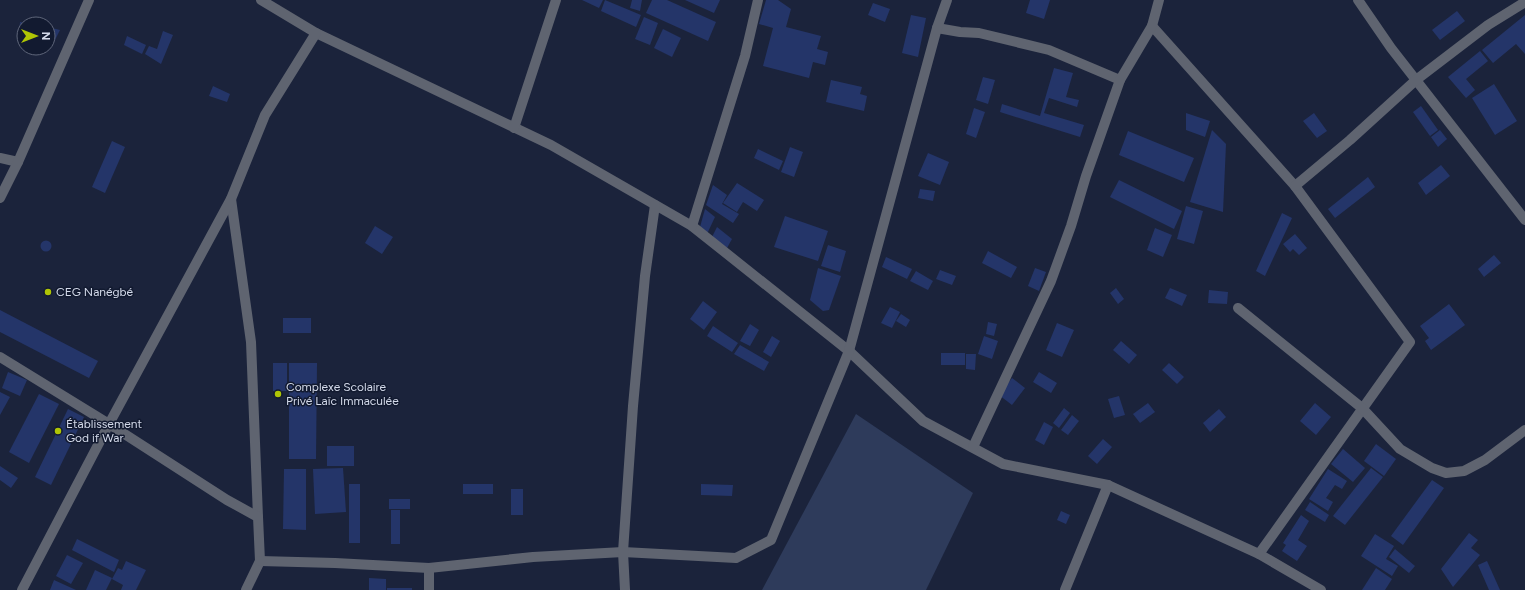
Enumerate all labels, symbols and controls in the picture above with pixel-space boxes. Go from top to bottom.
north arrow [16,16,56,56]
text: N [39,32,52,40]
place label: CEG Nanégbé [56,285,134,299]
marker: CEG Nanégbé [43,287,53,297]
place label: Complexe Scolaire Privé Laïc Immaculée [286,380,399,408]
marker: Complexe Scolaire Privé Laïc Immaculée [273,389,283,399]
place label: Établissement God if War [66,417,142,445]
marker: Établissement God if War [53,426,63,436]

